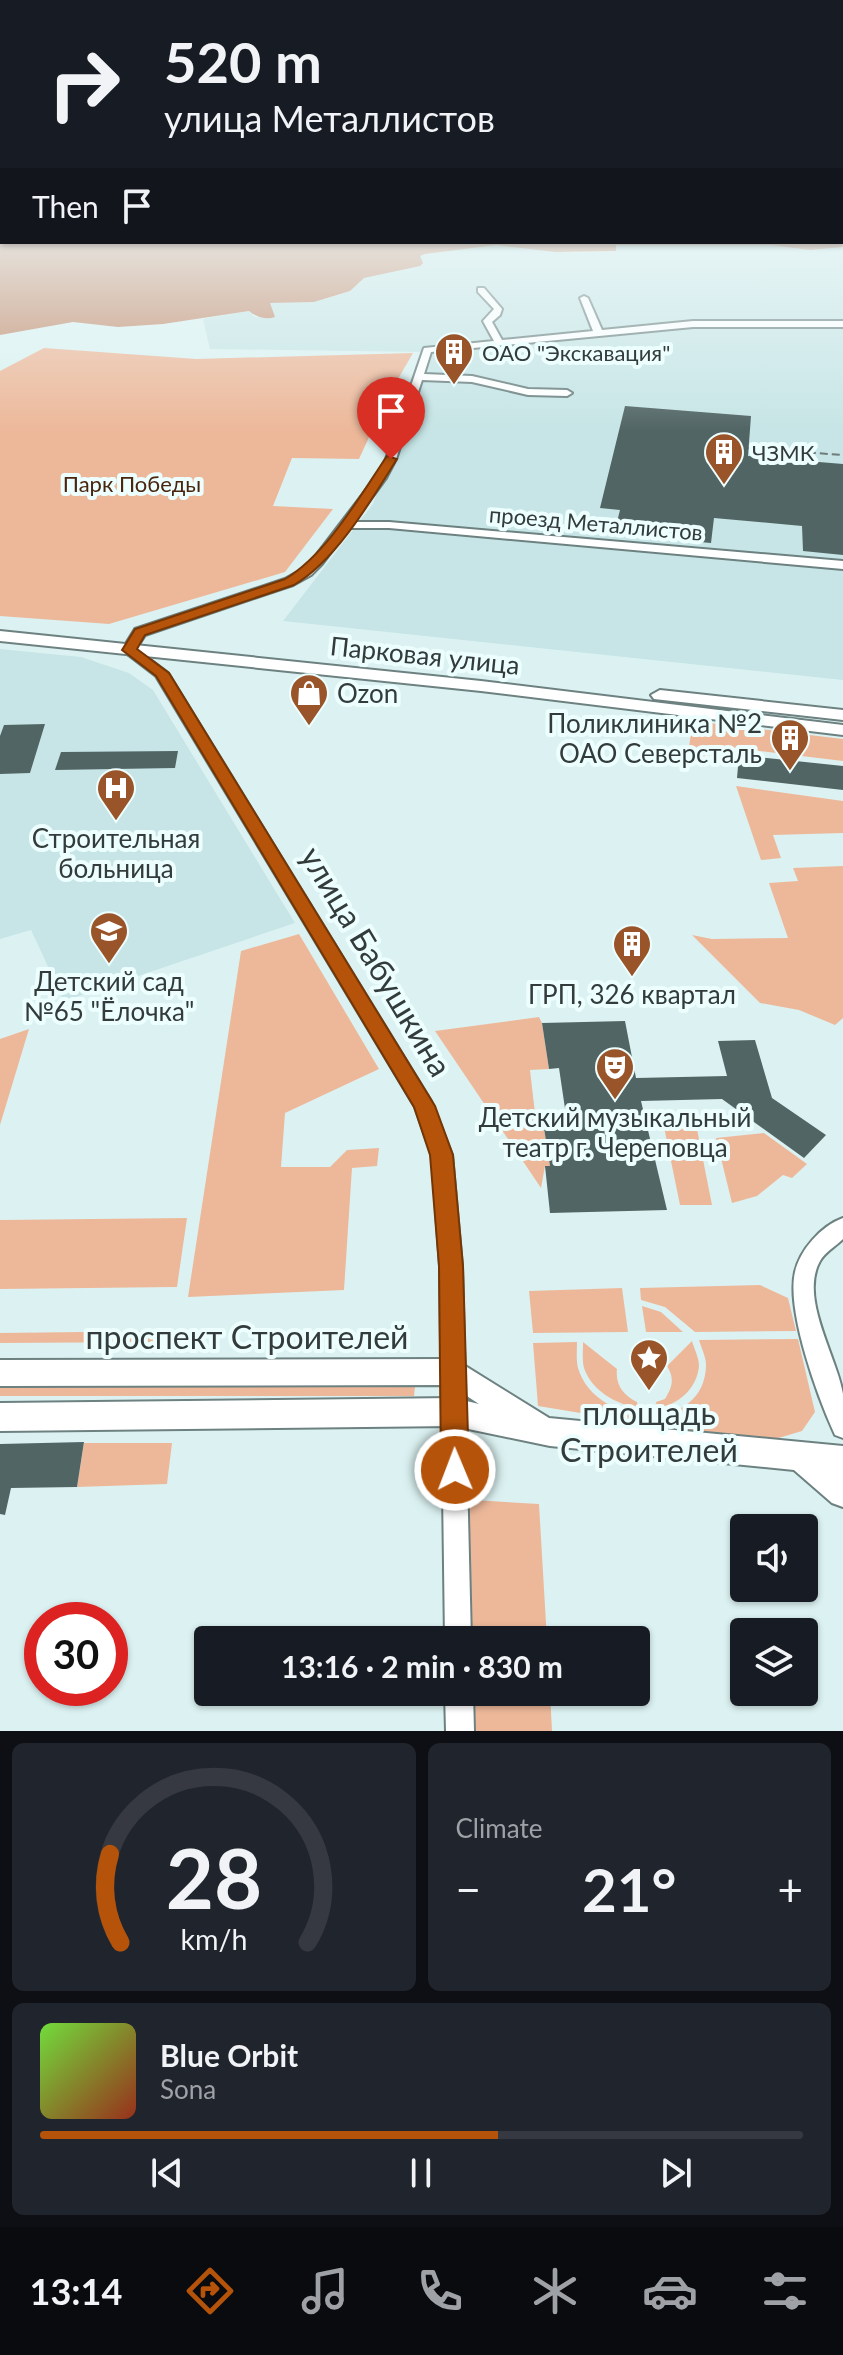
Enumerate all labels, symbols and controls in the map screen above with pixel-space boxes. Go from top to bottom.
text: 520 m [164,28,322,95]
icon: right [32,32,136,136]
text: улица Металлистов [164,96,495,140]
icon: arrive [115,184,159,228]
text: Then [32,188,99,224]
building icon: ОАО "Экскавация" [433,331,475,386]
place label: ОАО "Экскавация" [482,339,670,366]
pin [357,377,425,459]
icon: arrive [369,389,413,433]
building icon: ЧЗМК [703,431,745,486]
place label: ЧЗМК [752,439,815,466]
park label: Парк Победы [63,470,201,497]
street label: проезд Металлистов [488,500,704,546]
street label: Парковая улица [329,629,521,681]
shop icon: Ozon [288,672,330,727]
place label: Ozon [337,677,398,709]
place label: Поликлиника №2 ОАО Северсталь [547,707,762,769]
building icon: Поликлиника №2 ОАО Северсталь [769,717,811,772]
hospital icon: Строительная больница [95,767,137,822]
place label: Строительная больница [32,822,200,884]
street label: улица Бабушкина [293,839,461,1083]
school or university icon: Детский сад №65 "Ёлочка" [88,910,130,965]
building icon: ГРП, 326 квартал [611,923,653,978]
place label: Детский сад №65 "Ёлочка" [24,965,194,1027]
place label: ГРП, 326 квартал [528,978,736,1010]
theatre icon: Детский музыкальный театр г. Череповца [594,1046,636,1101]
place label: Детский музыкальный театр г. Череповца [479,1101,751,1163]
street label: проспект Строителей [85,1317,409,1356]
place icon: площадь Строителей [628,1337,670,1392]
place label: площадь Строителей [560,1393,738,1469]
position arrow [413,1428,497,1512]
map controls [730,1514,818,1706]
button: sound [730,1514,818,1602]
speed limit sign: 30 [24,1602,128,1706]
button: layers [730,1618,818,1706]
text: 13:16 · 2 min · 830 m [281,1648,563,1684]
text: Climate [456,1812,542,1844]
text: 28 [166,1827,262,1927]
text: 21° [582,1853,677,1925]
text: − [456,1863,481,1915]
text: + [777,1863,803,1915]
text: km/h [180,1922,247,1956]
text: Blue Orbit [160,2037,298,2073]
text: Sona [160,2073,216,2105]
icon: previous [145,2151,189,2195]
icon: pause [399,2151,443,2195]
icon: next [654,2151,698,2195]
icon: directions [182,2263,238,2319]
icon: music [297,2263,353,2319]
icon: phone [412,2263,468,2319]
icon: climate [527,2263,583,2319]
icon: car [642,2263,698,2319]
icon: filters [757,2263,813,2319]
text: 13:14 [30,2269,122,2313]

